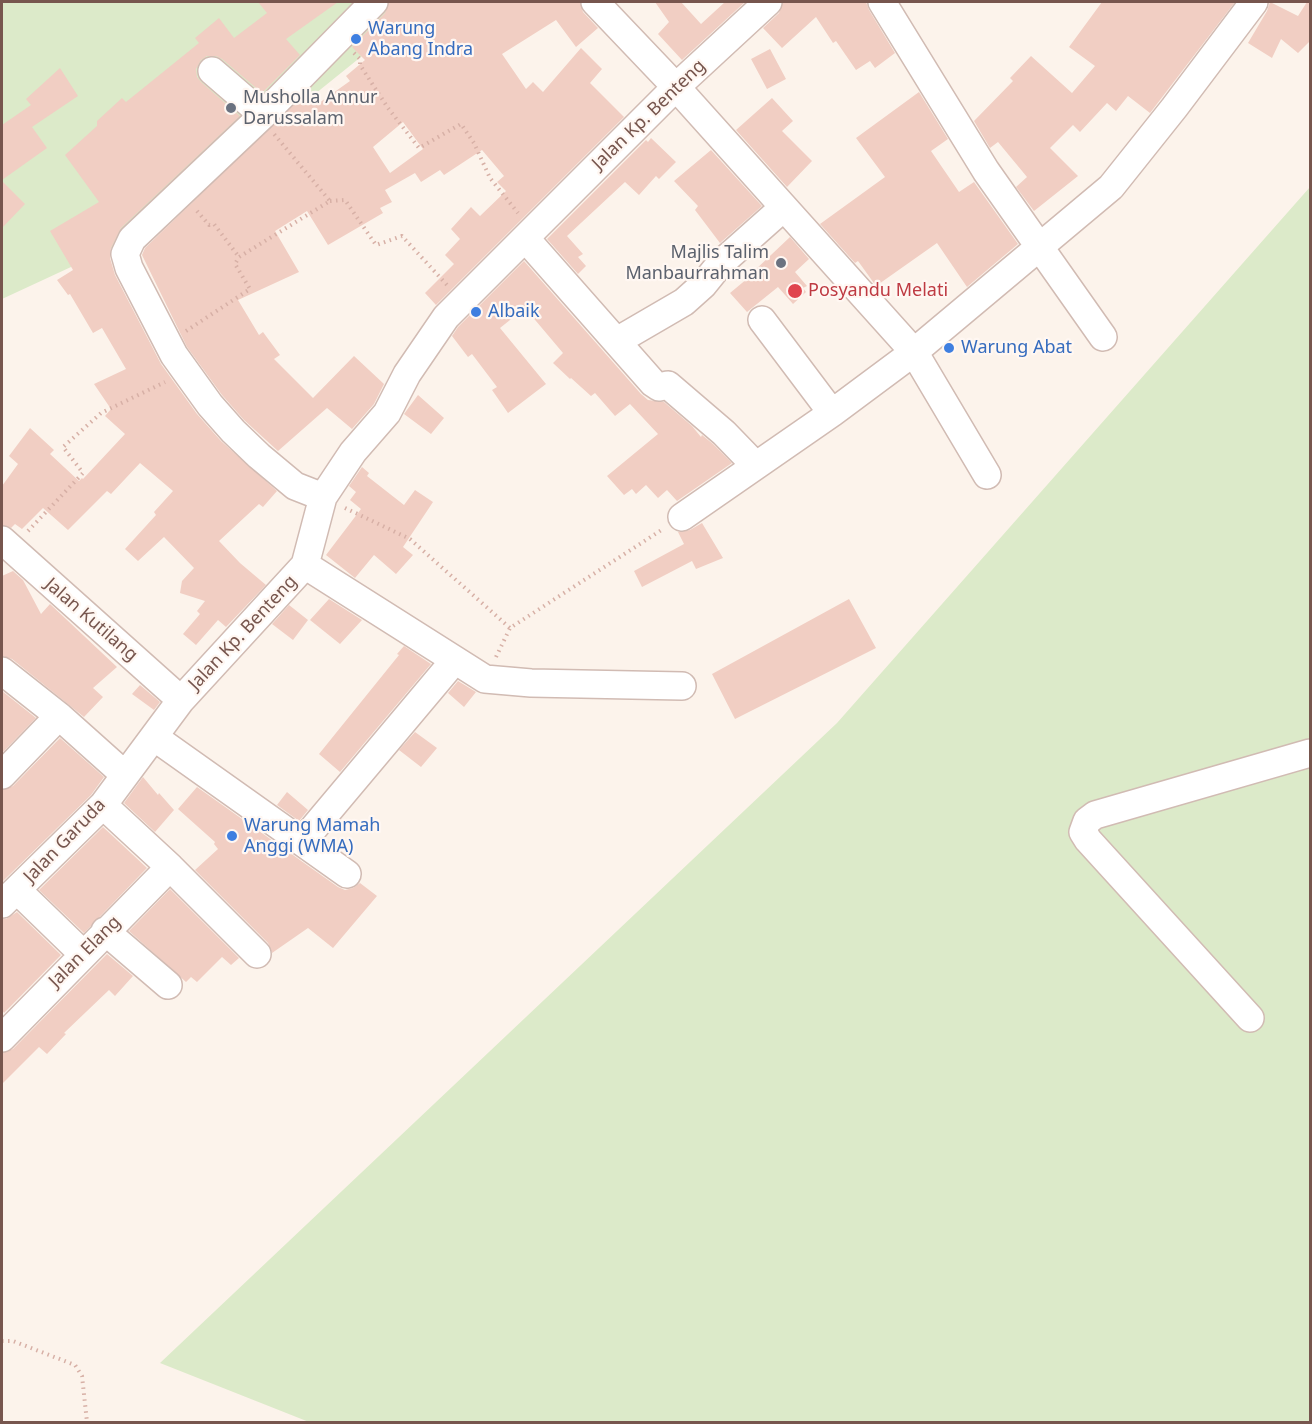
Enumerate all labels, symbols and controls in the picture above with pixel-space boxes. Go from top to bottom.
place label: Warung Abang Indra [368,18,473,60]
marker: Warung Abang Indra [349,32,363,46]
street label: Jalan Kp. Benteng [588,55,710,175]
place label: Musholla Annur Darussalam [243,87,377,130]
marker: Musholla Annur Darussalam [224,101,238,115]
place label: Majlis Talim Manbaurrahman [625,242,769,284]
marker: Majlis Talim Manbaurrahman [774,256,788,270]
place label: Posyandu Melati [808,280,948,302]
marker: Posyandu Melati [786,282,804,300]
place label: Albaik [488,301,540,323]
marker: Albaik [469,305,483,319]
place label: Warung Abat [961,337,1072,359]
marker: Warung Abat [942,341,956,355]
street label: Jalan Kp. Benteng [184,571,302,695]
street label: Jalan Kutilang [40,574,142,666]
street label: Jalan Garuda [20,794,110,888]
place label: Warung Mamah Anggi (WMA) [244,815,380,858]
marker: Warung Mamah Anggi (WMA) [225,829,239,843]
street label: Jalan Elang [45,912,125,992]

